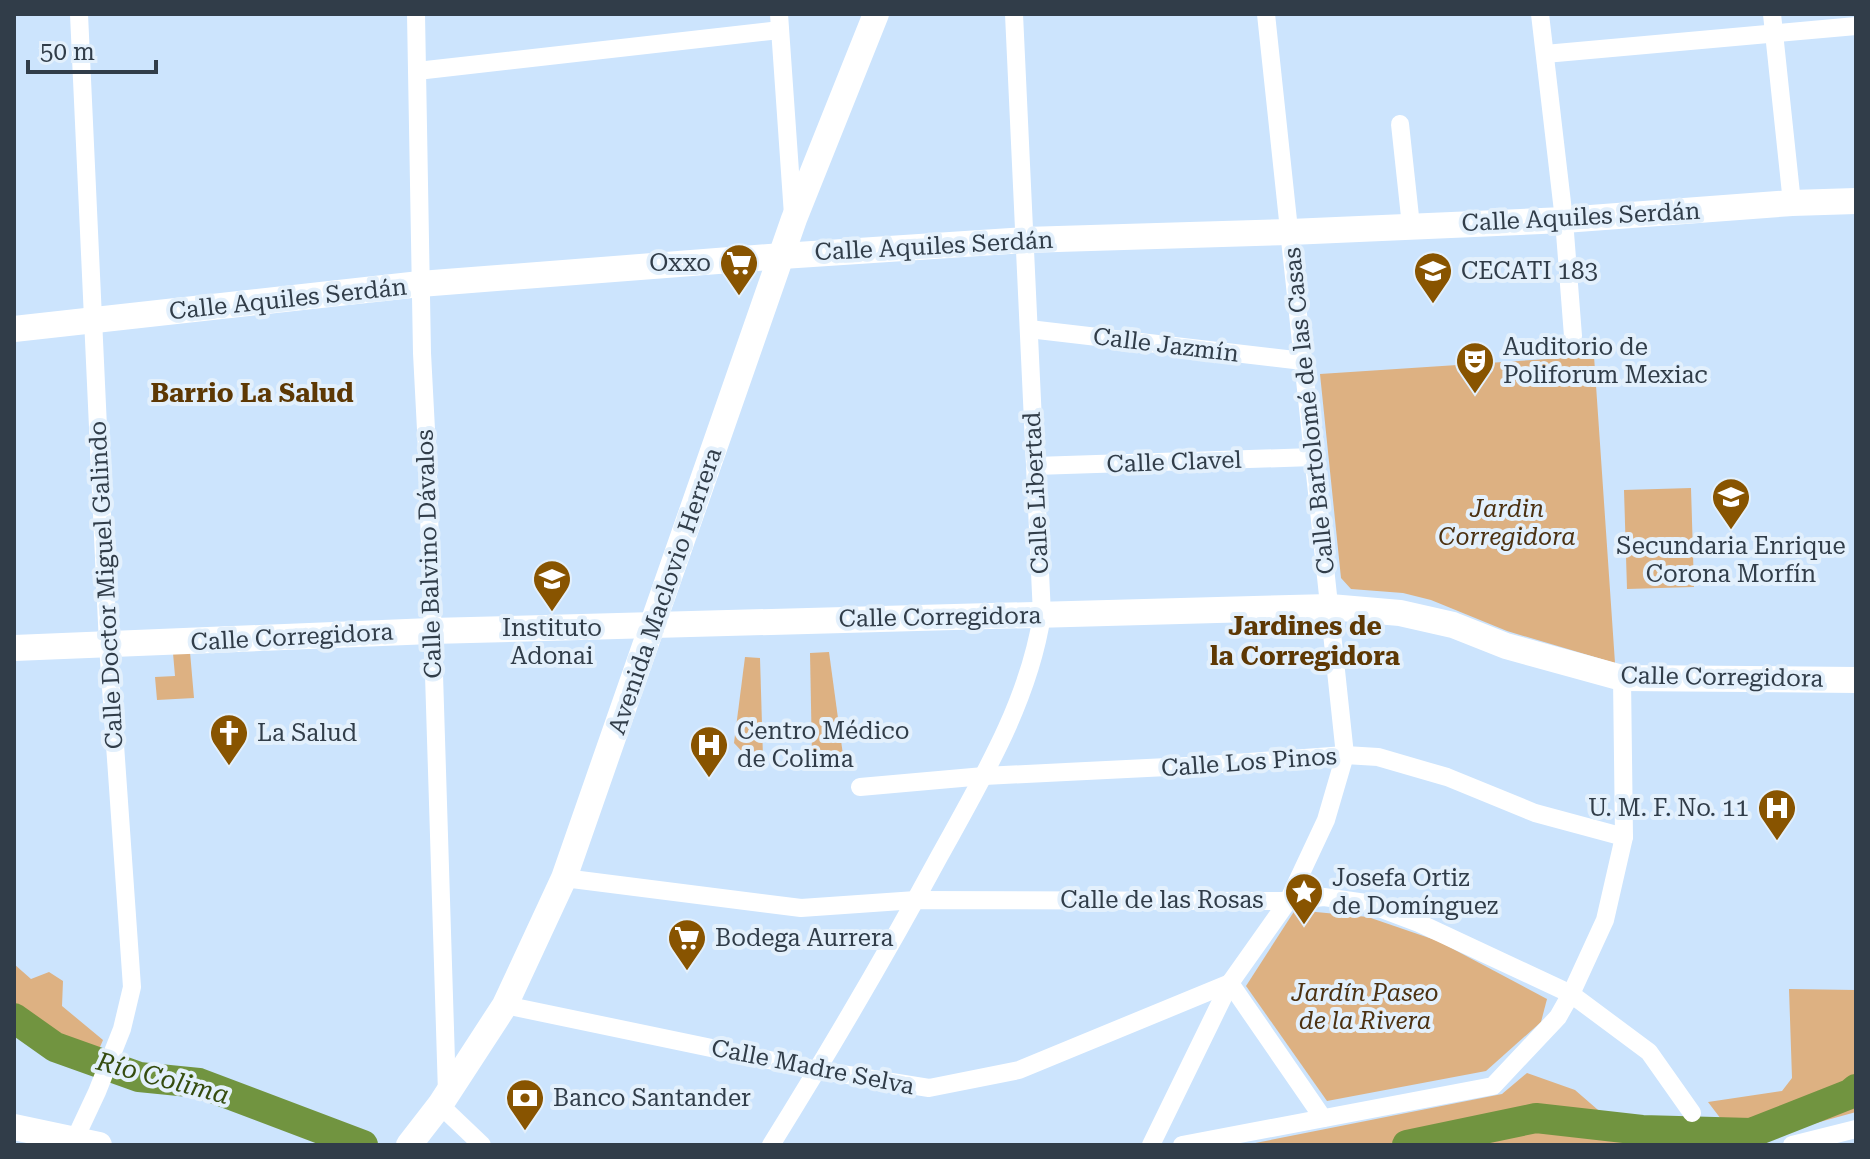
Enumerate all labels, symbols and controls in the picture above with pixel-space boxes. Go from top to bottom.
scale bar [28,24,156,74]
text: 50 m [40,38,95,66]
street label: Calle Aquiles Serdán [1461,197,1701,237]
street label: Calle Aquiles Serdán [814,226,1054,266]
supermarket icon: Oxxo [718,242,760,297]
street label: Calle Bartolomé de las Casas [1278,246,1340,576]
place label: Oxxo [649,249,711,277]
school or university icon: CECATI 183 [1412,250,1454,305]
place label: CECATI 183 [1461,257,1598,285]
street label: Calle Aquiles Serdán [168,273,408,325]
street label: Calle Jazmín [1092,322,1240,368]
place label: Auditorio de Poliforum Mexiac [1503,333,1708,389]
theatre icon: Auditorio de Poliforum Mexiac [1454,340,1496,395]
district label: Barrio La Salud [150,378,354,408]
street label: Calle Libertad [1018,411,1054,575]
street label: Calle Doctor Miguel Galindo [83,420,129,750]
street label: Calle Balvino Dávalos [411,429,447,679]
street label: Avenida Maclovio Herrera [603,444,727,738]
street label: Calle Clavel [1106,446,1242,478]
school or university icon: Secundaria Enrique Corona Morfín [1710,476,1752,531]
park label: Jardin Corregidora [1438,495,1576,551]
place label: Secundaria Enrique Corona Morfín [1616,532,1846,588]
school or university icon: Instituto Adonai [531,558,573,613]
street label: Calle Corregidora [838,601,1042,633]
district label: Jardines de la Corregidora [1210,611,1400,671]
place label: Instituto Adonai [502,614,602,670]
street label: Calle Corregidora [190,618,394,656]
street label: Calle Corregidora [1620,661,1824,693]
church icon: La Salud [208,712,250,767]
place label: Centro Médico de Colima [737,717,910,773]
place label: La Salud [257,719,357,747]
hospital icon: Centro Médico de Colima [688,724,730,779]
street label: Calle Los Pinos [1160,742,1338,782]
hospital icon: U. M. F. No. 11 [1756,787,1798,842]
place label: U. M. F. No. 11 [1588,794,1749,822]
place label: Josefa Ortiz de Domínguez [1332,864,1498,920]
place icon: Josefa Ortiz de Domínguez [1283,871,1325,926]
street label: Calle de las Rosas [1060,886,1264,914]
supermarket icon: Bodega Aurrera [666,917,708,972]
place label: Bodega Aurrera [715,924,894,952]
park label: Jardín Paseo de la Rivera [1290,979,1439,1035]
street label: Calle Madre Selva [709,1034,917,1100]
water label: Río Colima [93,1046,233,1110]
bank icon: Banco Santander [504,1077,546,1132]
place label: Banco Santander [553,1084,751,1112]

